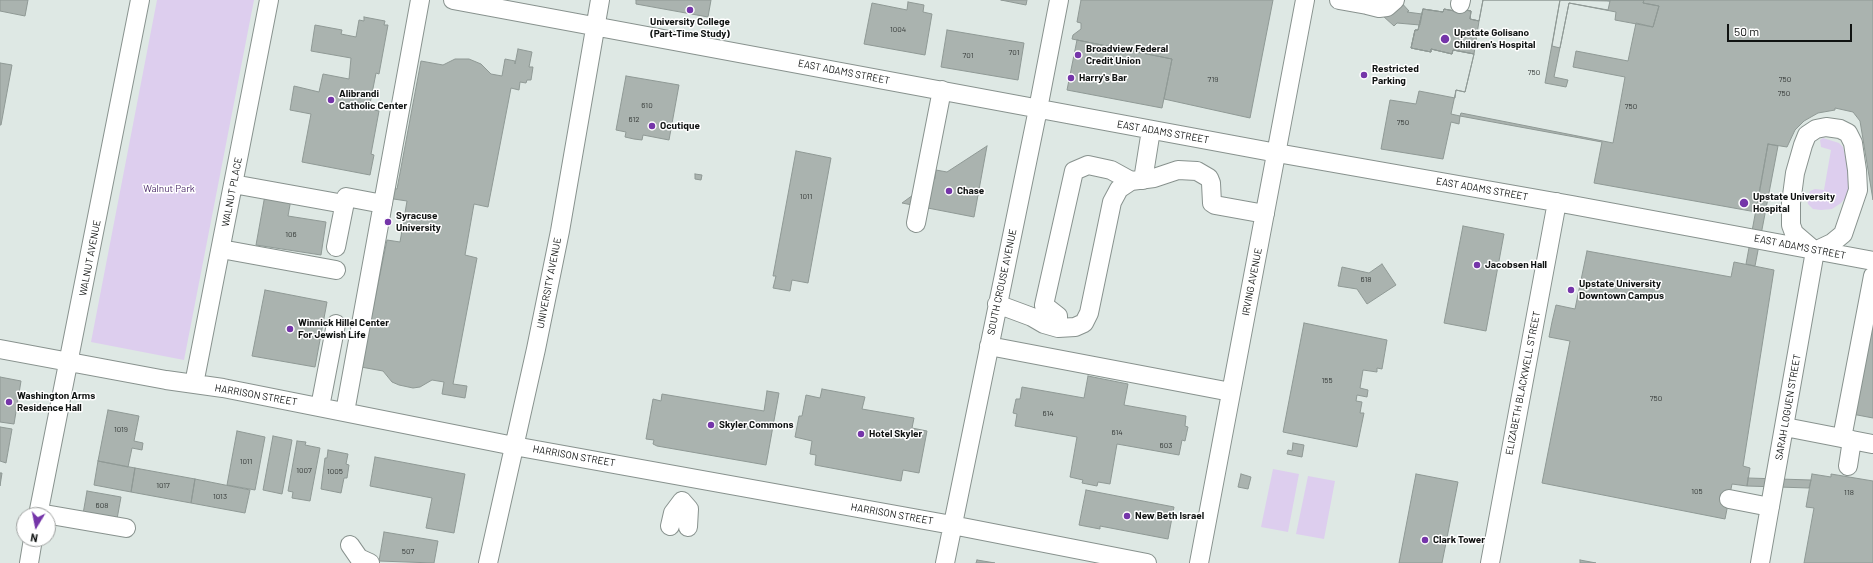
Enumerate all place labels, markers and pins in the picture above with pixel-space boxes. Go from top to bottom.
marker: University College (Part-Time Study) [685,5,695,15]
place label: University College (Part-Time Study) [650,16,730,40]
place label: Upstate Golisano Children's Hospital [1454,27,1535,50]
marker: Upstate Golisano Children's Hospital [1439,33,1451,45]
place label: Broadview Federal Credit Union [1086,43,1168,66]
marker: Broadview Federal Credit Union [1073,50,1083,60]
place label: Restricted Parking [1372,63,1419,86]
marker: Restricted Parking [1359,70,1369,80]
place label: Harry's Bar [1079,72,1127,84]
marker: Harry's Bar [1066,73,1076,83]
place label: Alibrandi Catholic Center [339,88,407,112]
marker: Alibrandi Catholic Center [326,95,336,105]
place label: Ocutique [660,120,700,132]
marker: Ocutique [647,121,657,131]
place label: Chase [957,185,984,197]
marker: Chase [944,186,954,196]
place label: Upstate University Hospital [1753,191,1835,214]
marker: Upstate University Hospital [1738,197,1750,209]
place label: Syracuse University [396,210,441,234]
marker: Syracuse University [383,217,393,227]
place label: Jacobsen Hall [1485,259,1547,271]
marker: Jacobsen Hall [1472,260,1482,270]
place label: Upstate University Downtown Campus [1579,278,1664,302]
marker: Upstate University Downtown Campus [1566,285,1576,295]
place label: Winnick Hillel Center For Jewish Life [298,317,389,340]
marker: Winnick Hillel Center For Jewish Life [285,324,295,334]
place label: Washington Arms Residence Hall [17,390,95,414]
marker: Washington Arms Residence Hall [4,397,14,407]
place label: Skyler Commons [719,419,793,431]
marker: Skyler Commons [706,420,716,430]
place label: Hotel Skyler [869,428,922,440]
marker: Hotel Skyler [856,429,866,439]
place label: New Beth Israel [1135,510,1204,522]
marker: New Beth Israel [1122,511,1132,521]
place label: Clark Tower [1433,534,1485,546]
marker: Clark Tower [1420,535,1430,545]

